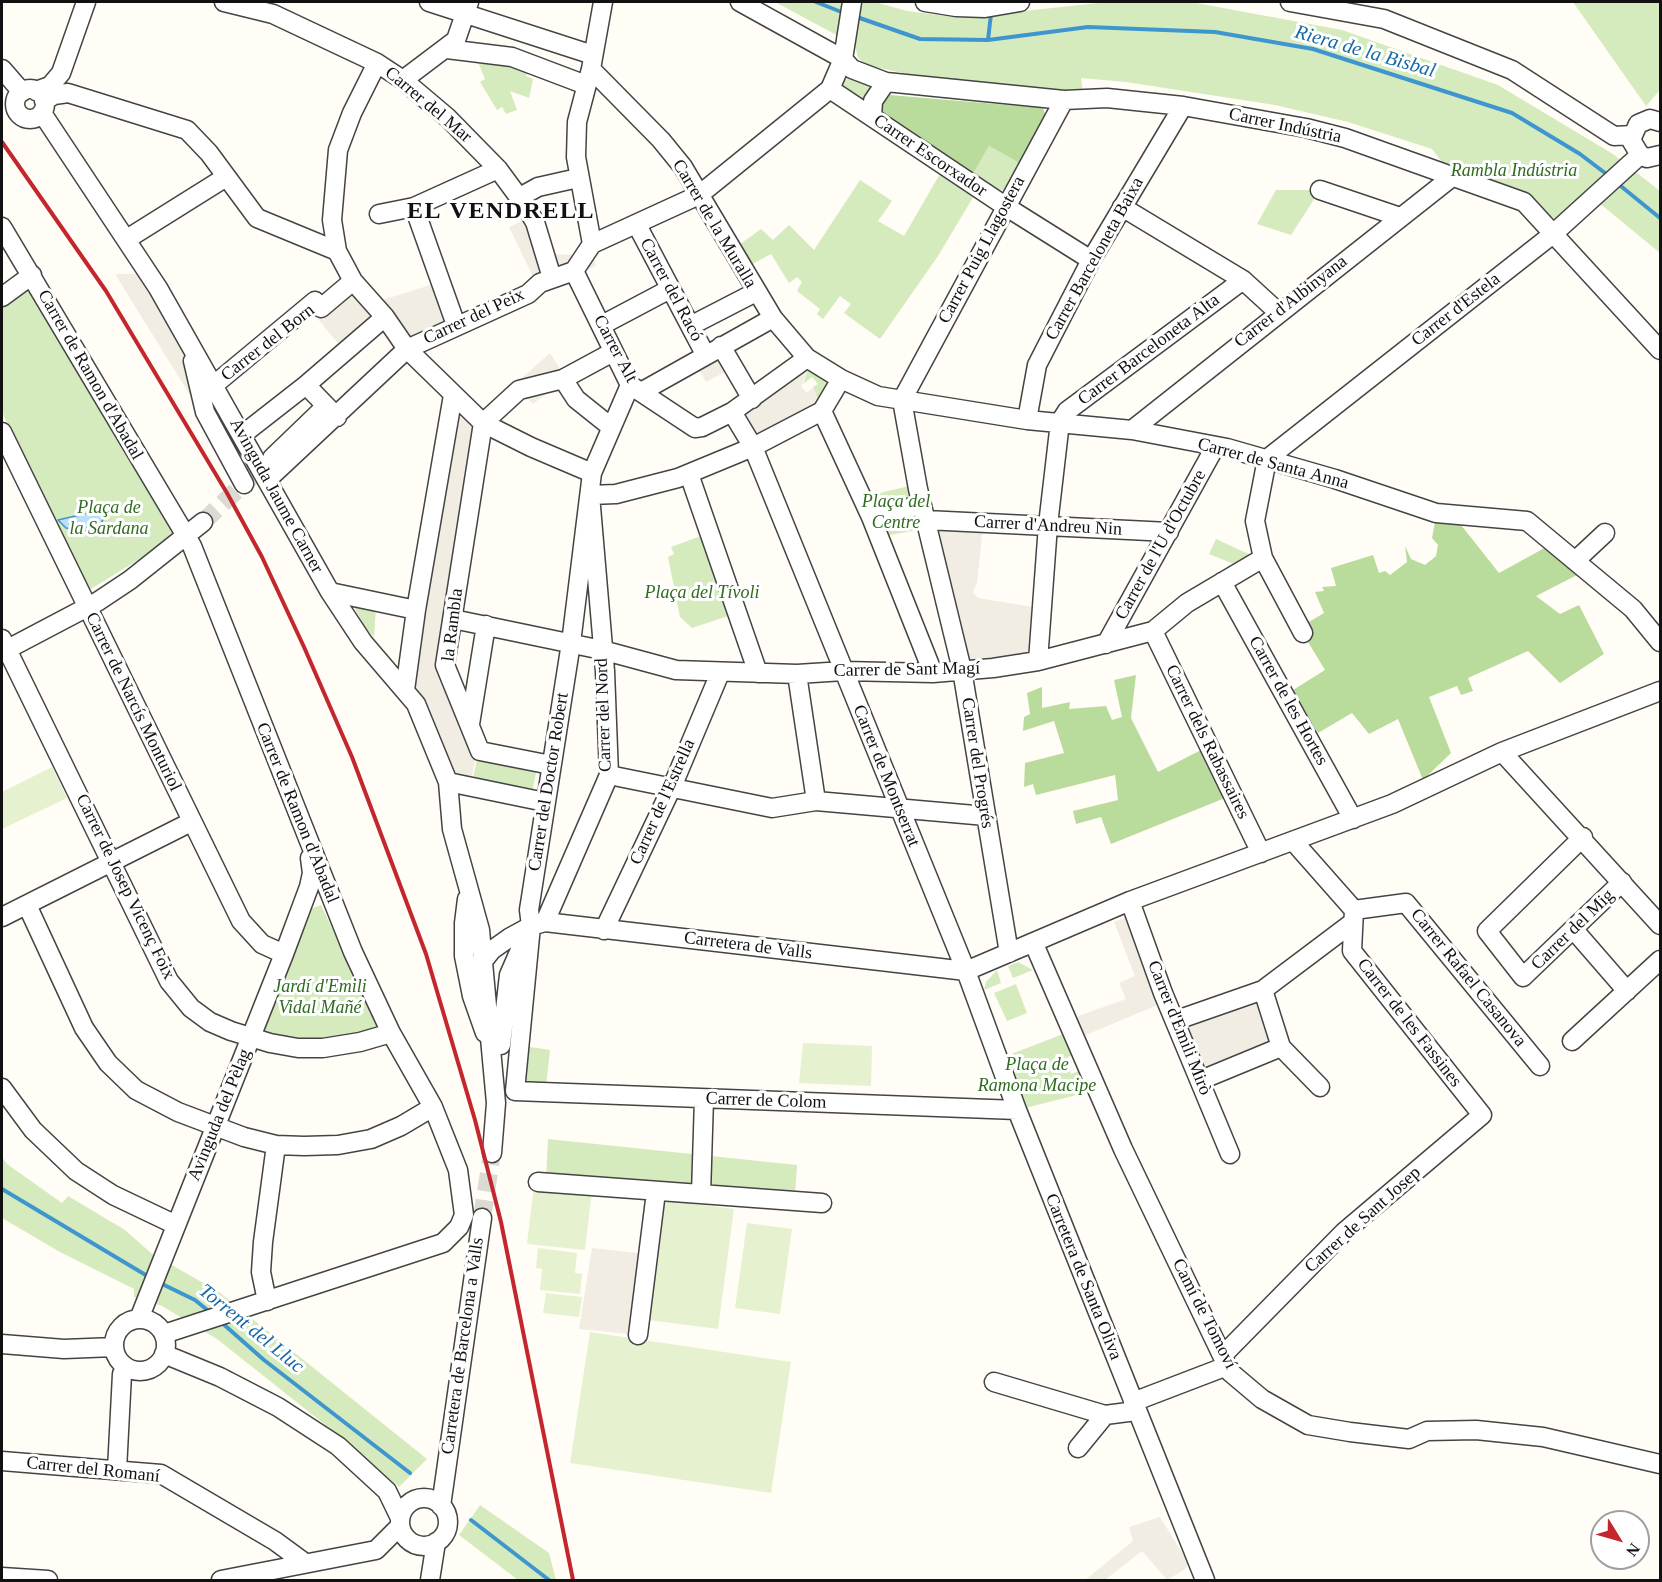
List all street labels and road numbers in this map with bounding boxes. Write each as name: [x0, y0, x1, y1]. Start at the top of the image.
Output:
street label: Carrer del Mar: [380, 62, 476, 148]
street label: Carrer Indústria: [1227, 104, 1343, 148]
street label: Carrer Escorxador: [869, 110, 991, 202]
street label: Carrer de la Muralla: [667, 156, 761, 292]
street label: Carrer Puig Llagostera: [934, 173, 1030, 327]
street label: Carrer Barceloneta Baixa: [1041, 174, 1149, 344]
street label: Carrer del Racó: [635, 235, 707, 345]
street label: Carrer d'Albinyana: [1230, 251, 1352, 353]
street label: Carrer d'Estela: [1407, 269, 1505, 351]
street label: Carrer del Peix: [420, 284, 528, 350]
street label: Carrer de Ramon d'Abadal: [32, 286, 148, 464]
street label: Carrer Barceloneta Alta: [1074, 290, 1224, 410]
street label: Carrer del Born: [217, 300, 319, 386]
street label: Carrer Alt: [588, 311, 642, 387]
street label: Avinguda Jaume Carner: [224, 415, 328, 577]
street label: Carrer de Santa Anna: [1195, 433, 1351, 495]
street label: Carrer de l'U d'Octubre: [1111, 466, 1211, 624]
street label: Carrer d'Andreu Nin: [973, 511, 1123, 541]
street label: la Rambla: [438, 587, 468, 663]
street label: Carrer de Narcís Monturiol: [80, 609, 186, 795]
street label: Carrer de les Hortes: [1244, 633, 1332, 769]
street label: Carrer del Nord: [591, 658, 617, 772]
street label: Carrer de Sant Magí: [834, 658, 980, 682]
street label: Carrer dels Rabassaires: [1160, 661, 1254, 823]
street label: Carrer del Doctor Robert: [524, 691, 574, 873]
street label: Carrer del Progrés: [956, 696, 998, 830]
street label: Carrer de Montserrat: [848, 702, 924, 850]
street label: Carrer de Ramon d'Abadal: [251, 720, 343, 906]
street label: Carrer de l'Estrella: [626, 736, 700, 868]
street label: Carrer de Josep Vicenç Foix: [71, 791, 179, 983]
street label: Carrer del Mig: [1527, 885, 1619, 975]
street label: Carrer Rafael Casanova: [1406, 904, 1530, 1052]
street label: Carretera de Valls: [683, 927, 813, 965]
street label: Carrer de les Fassines: [1352, 954, 1466, 1092]
street label: Carrer d'Emili Mirò: [1142, 958, 1216, 1098]
street label: Avinguda del Pèlag: [184, 1046, 256, 1184]
street label: Carrer de Colom: [705, 1088, 827, 1114]
street label: Carrer de Sant Josep: [1301, 1162, 1425, 1278]
street label: Carretera de Santa Oliva: [1040, 1191, 1126, 1363]
street label: Carretera de Barcelona a Valls: [437, 1236, 489, 1456]
street label: Camí de Tomoví: [1167, 1255, 1241, 1373]
street label: Carrer del Romaní: [25, 1452, 161, 1488]

